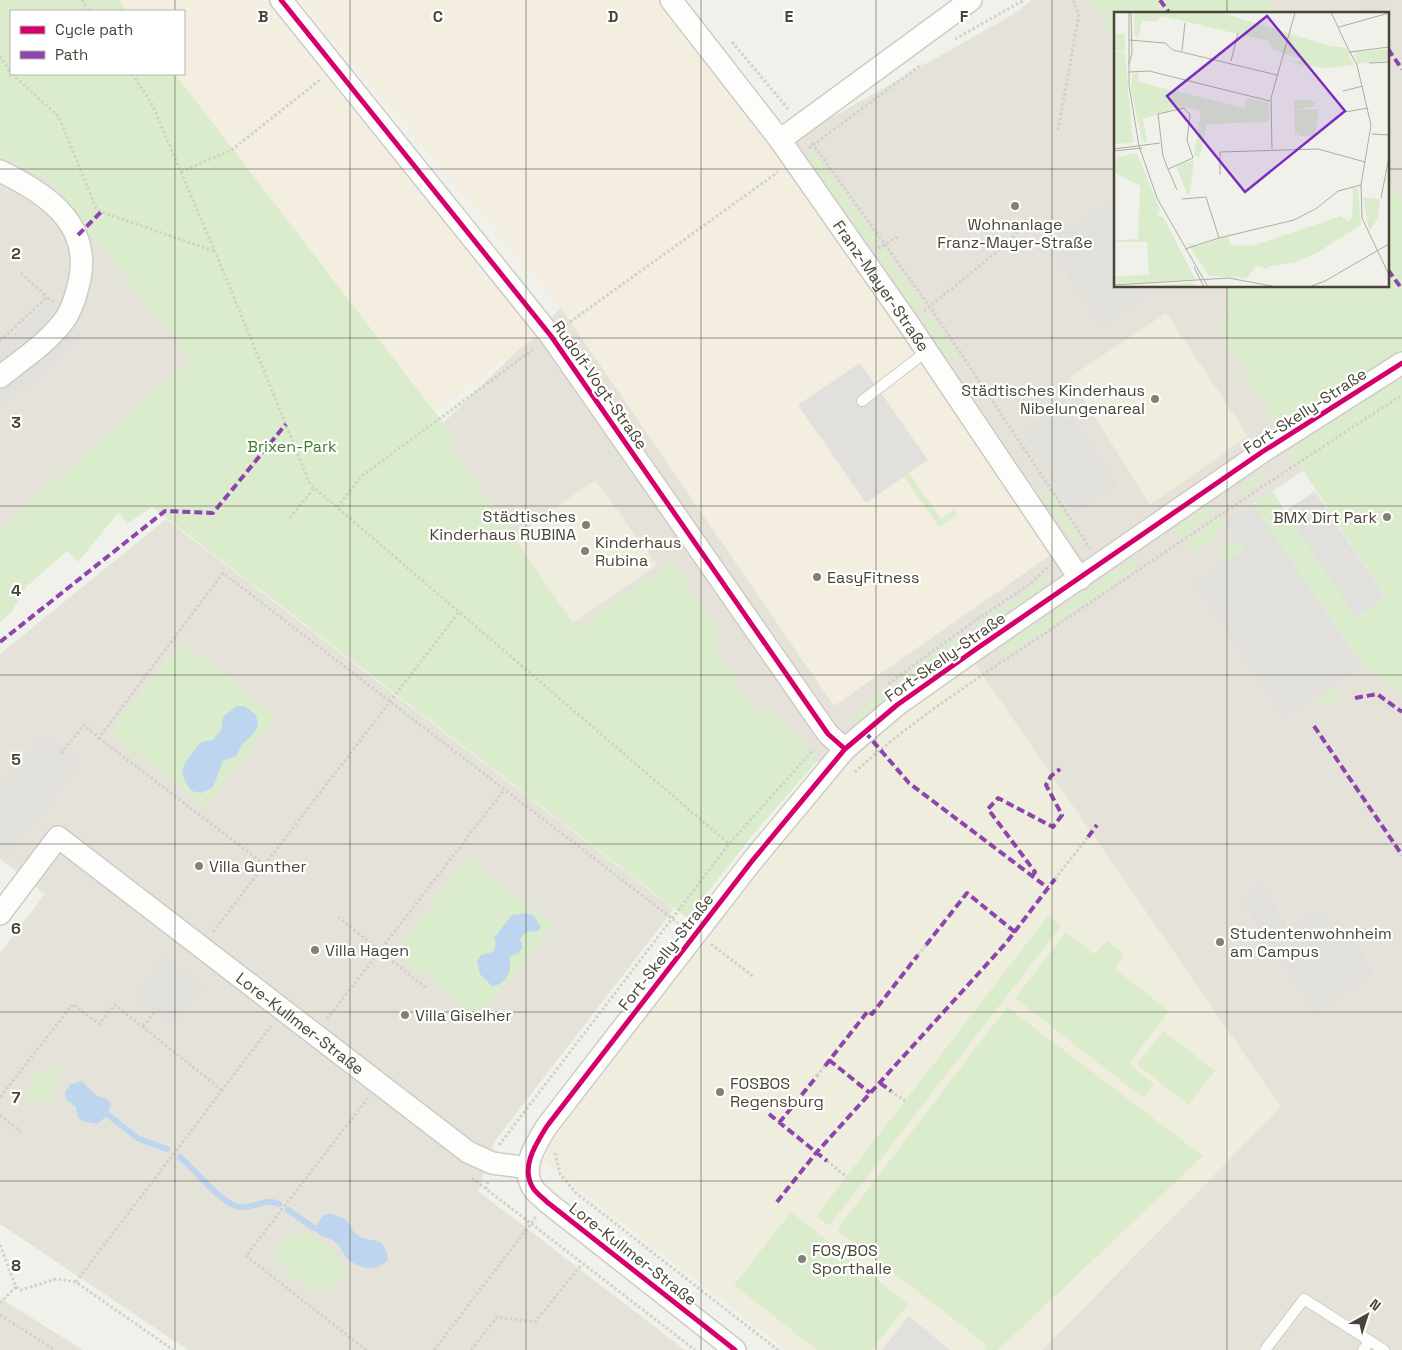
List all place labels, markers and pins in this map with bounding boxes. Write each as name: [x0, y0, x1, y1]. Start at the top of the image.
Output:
marker: Wohnanlage Franz-Mayer-Straße: [1009, 200, 1021, 212]
place label: Wohnanlage Franz-Mayer-Straße: [937, 214, 1093, 253]
place label: Städtisches Kinderhaus Nibelungenareal: [961, 380, 1145, 419]
marker: Städtisches Kinderhaus Nibelungenareal: [1149, 393, 1161, 405]
place label: Städtisches Kinderhaus RUBINA: [430, 506, 576, 545]
place label: BMX Dirt Park: [1273, 507, 1377, 528]
marker: BMX Dirt Park: [1381, 511, 1393, 523]
marker: Städtisches Kinderhaus RUBINA: [580, 519, 592, 531]
place label: Kinderhaus Rubina: [595, 532, 681, 571]
marker: Kinderhaus Rubina: [579, 545, 591, 557]
place label: EasyFitness: [827, 567, 919, 588]
marker: EasyFitness: [811, 571, 823, 583]
place label: Villa Gunther: [209, 856, 307, 877]
marker: Villa Gunther: [193, 860, 205, 872]
place label: Studentenwohnheim am Campus: [1230, 923, 1392, 962]
marker: Studentenwohnheim am Campus: [1214, 936, 1226, 948]
place label: Villa Hagen: [325, 940, 409, 961]
marker: Villa Hagen: [309, 944, 321, 956]
place label: Villa Giselher: [415, 1005, 512, 1026]
marker: Villa Giselher: [399, 1009, 411, 1021]
place label: FOSBOS Regensburg: [730, 1073, 824, 1112]
marker: FOSBOS Regensburg: [714, 1086, 726, 1098]
place label: FOS/BOS Sporthalle: [812, 1240, 892, 1279]
marker: FOS/BOS Sporthalle: [796, 1253, 808, 1265]

